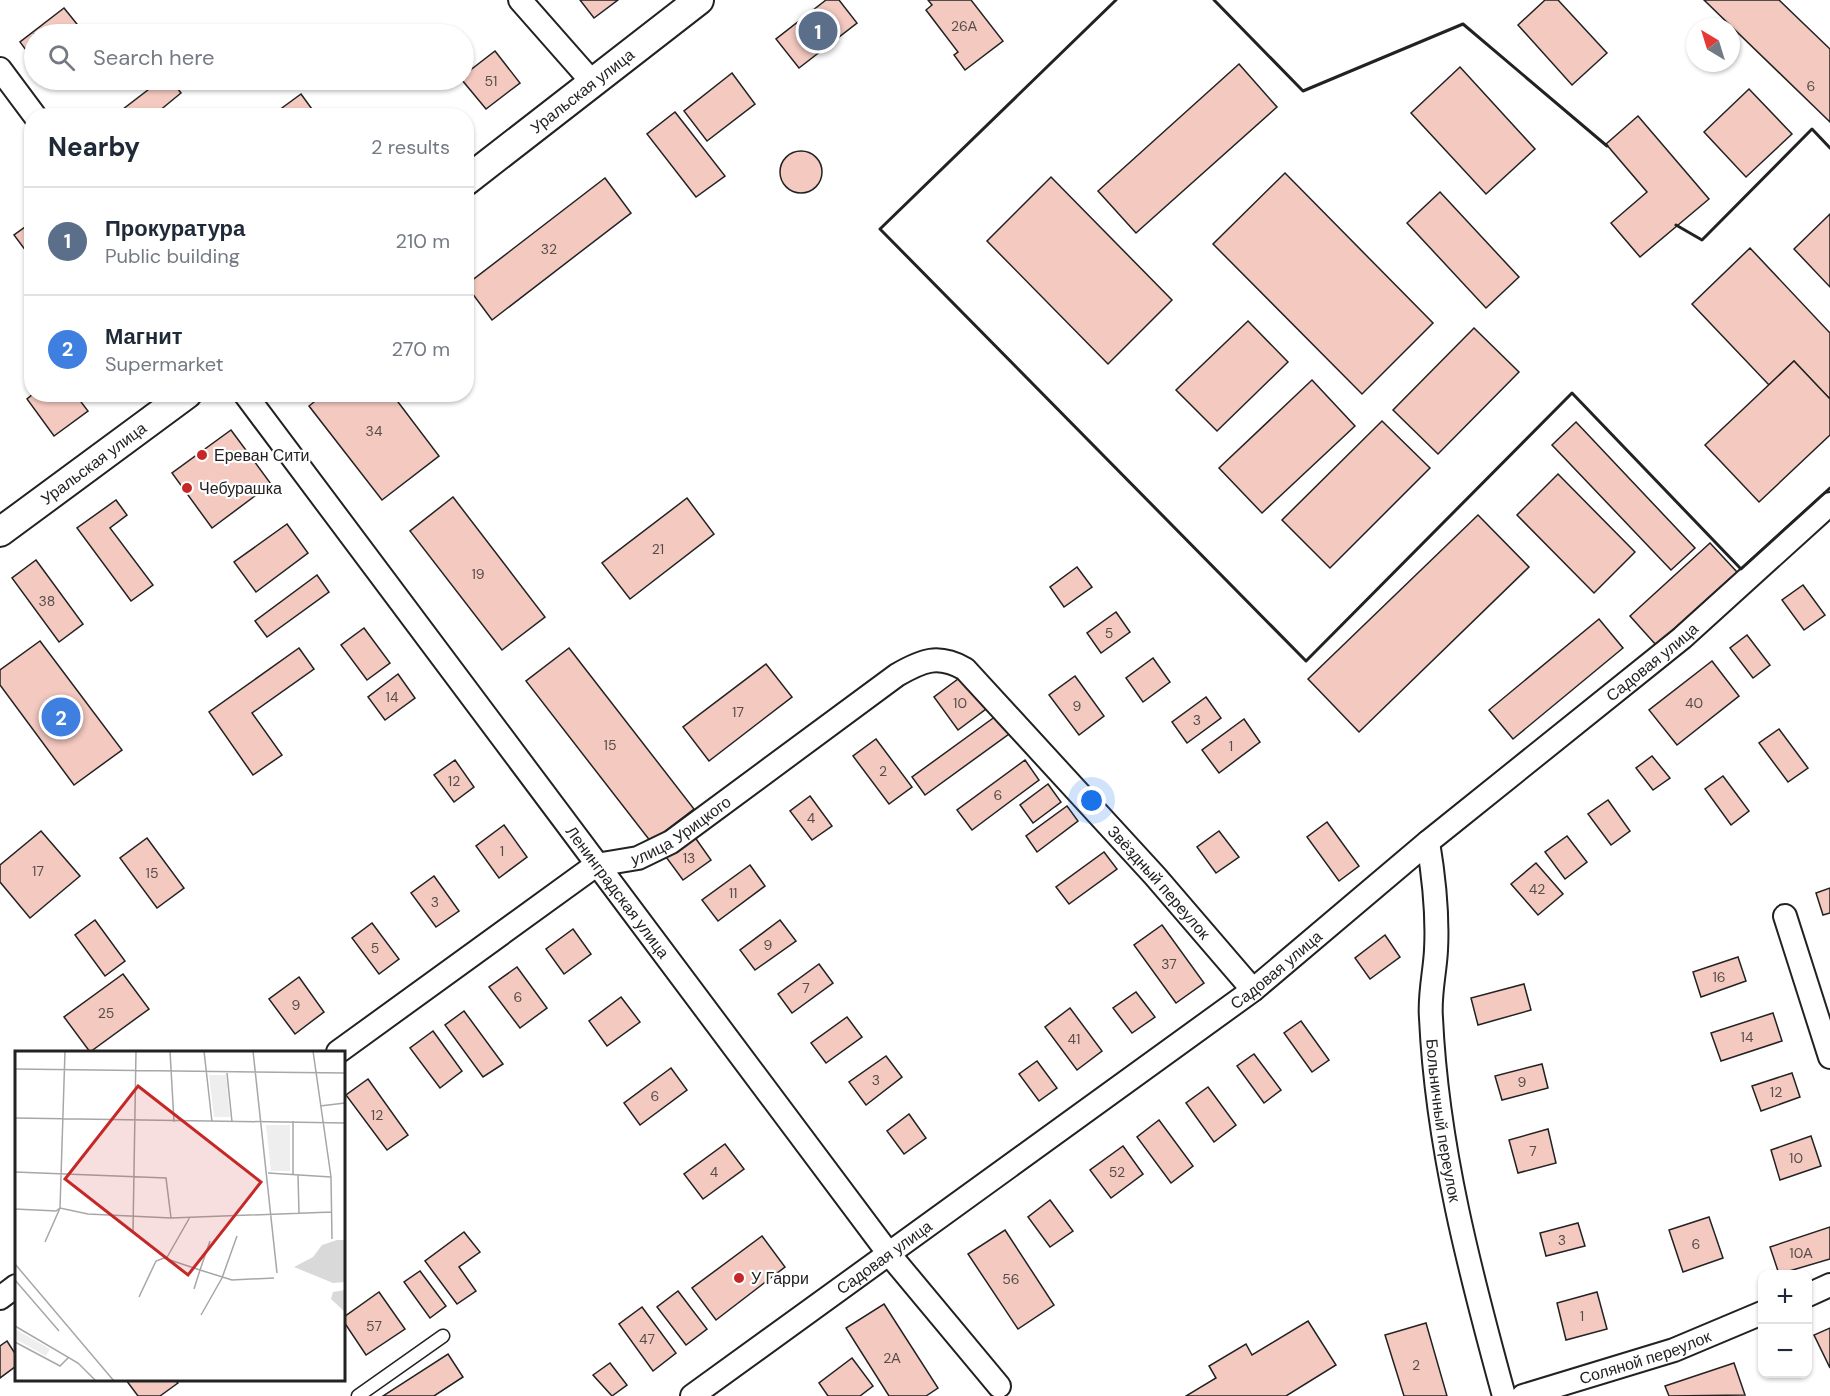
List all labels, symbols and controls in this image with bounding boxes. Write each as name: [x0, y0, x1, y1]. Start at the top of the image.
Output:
pin: 1: [798, 9, 838, 54]
house number: 26А: [951, 17, 978, 35]
north arrow: [1686, 18, 1740, 72]
search box: [24, 24, 474, 90]
icon: search: [45, 41, 78, 74]
text: Search here: [93, 43, 214, 72]
street label: Уральская улица: [526, 44, 638, 138]
house number: 51: [485, 72, 497, 90]
house number: 6: [1807, 77, 1815, 95]
text: Nearby: [48, 130, 140, 164]
text: 2 results: [371, 134, 450, 160]
text: Прокуратура: [105, 214, 245, 243]
text: 1: [64, 228, 71, 254]
text: 210 m: [395, 228, 450, 254]
house number: 32: [541, 240, 557, 258]
text: Public building: [105, 243, 240, 269]
text: Магнит: [105, 322, 183, 351]
text: 2: [62, 336, 73, 362]
text: 270 m: [392, 336, 450, 362]
text: Supermarket: [105, 351, 224, 377]
street label: Уральская улица: [36, 417, 150, 509]
house number: 34: [366, 422, 383, 440]
place label: Ереван Сити: [214, 445, 310, 466]
marker: Ереван Сити: [195, 448, 209, 462]
place label: Чебурашка: [199, 478, 282, 499]
marker: Чебурашка: [180, 481, 194, 495]
house number: 21: [652, 540, 664, 558]
house number: 19: [471, 565, 485, 583]
house number: 38: [39, 592, 55, 610]
street label: Садовая улица: [1601, 618, 1703, 706]
house number: 5: [1105, 624, 1113, 642]
house number: 14: [386, 688, 399, 706]
pin: 2: [42, 694, 80, 740]
house number: 10: [953, 694, 967, 712]
house number: 40: [1685, 694, 1703, 712]
house number: 9: [1073, 697, 1082, 715]
house number: 17: [732, 703, 744, 721]
house number: 3: [1193, 711, 1201, 729]
house number: 15: [604, 736, 616, 754]
house number: 1: [1229, 737, 1233, 755]
house number: 2: [879, 762, 887, 780]
house number: 12: [448, 772, 460, 790]
house number: 6: [994, 786, 1002, 804]
your location: [1077, 786, 1106, 815]
street label: улица Урицкого: [630, 791, 735, 869]
house number: 4: [807, 809, 816, 827]
street label: Ленинградская улица: [561, 821, 674, 962]
street label: Звёздный переулок: [1103, 821, 1216, 944]
house number: 1: [500, 842, 504, 860]
house number: 13: [683, 849, 695, 867]
house number: 17: [32, 862, 44, 880]
house number: 15: [146, 864, 158, 882]
house number: 42: [1529, 880, 1545, 898]
house number: 11: [729, 884, 737, 902]
house number: 3: [431, 893, 439, 911]
street label: Садовая улица: [1226, 926, 1326, 1014]
house number: 9: [764, 936, 773, 954]
house number: 5: [371, 939, 379, 957]
house number: 37: [1161, 955, 1177, 973]
house number: 16: [1712, 968, 1726, 986]
house number: 7: [802, 979, 810, 997]
house number: 6: [514, 988, 522, 1006]
house number: 9: [292, 996, 301, 1014]
house number: 25: [98, 1004, 114, 1022]
house number: 14: [1741, 1028, 1754, 1046]
house number: 41: [1068, 1030, 1080, 1048]
street label: Больничный переулок: [1422, 1038, 1466, 1205]
inset map: [15, 1051, 345, 1381]
house number: 3: [872, 1071, 880, 1089]
house number: 9: [1518, 1073, 1527, 1091]
house number: 12: [1770, 1083, 1782, 1101]
house number: 6: [651, 1087, 659, 1105]
house number: 12: [371, 1106, 383, 1124]
house number: 7: [1529, 1142, 1537, 1160]
house number: 10: [1789, 1149, 1803, 1167]
house number: 4: [710, 1163, 719, 1181]
house number: 52: [1109, 1163, 1125, 1181]
street label: Садовая улица: [832, 1215, 936, 1299]
house number: 3: [1558, 1231, 1566, 1249]
house number: 6: [1692, 1235, 1700, 1253]
house number: 10А: [1789, 1244, 1813, 1262]
place label: У Гарри: [751, 1268, 809, 1289]
house number: 56: [1002, 1270, 1020, 1288]
map controls: [1758, 1270, 1812, 1378]
button: +: [1758, 1270, 1812, 1324]
marker: У Гарри: [732, 1271, 746, 1285]
house number: 1: [1580, 1307, 1584, 1325]
house number: 57: [366, 1317, 382, 1335]
button: −: [1758, 1324, 1812, 1378]
street label: Соляной переулок: [1577, 1325, 1715, 1389]
house number: 47: [639, 1330, 655, 1348]
house number: 2А: [883, 1349, 901, 1367]
house number: 2: [1412, 1356, 1420, 1374]

